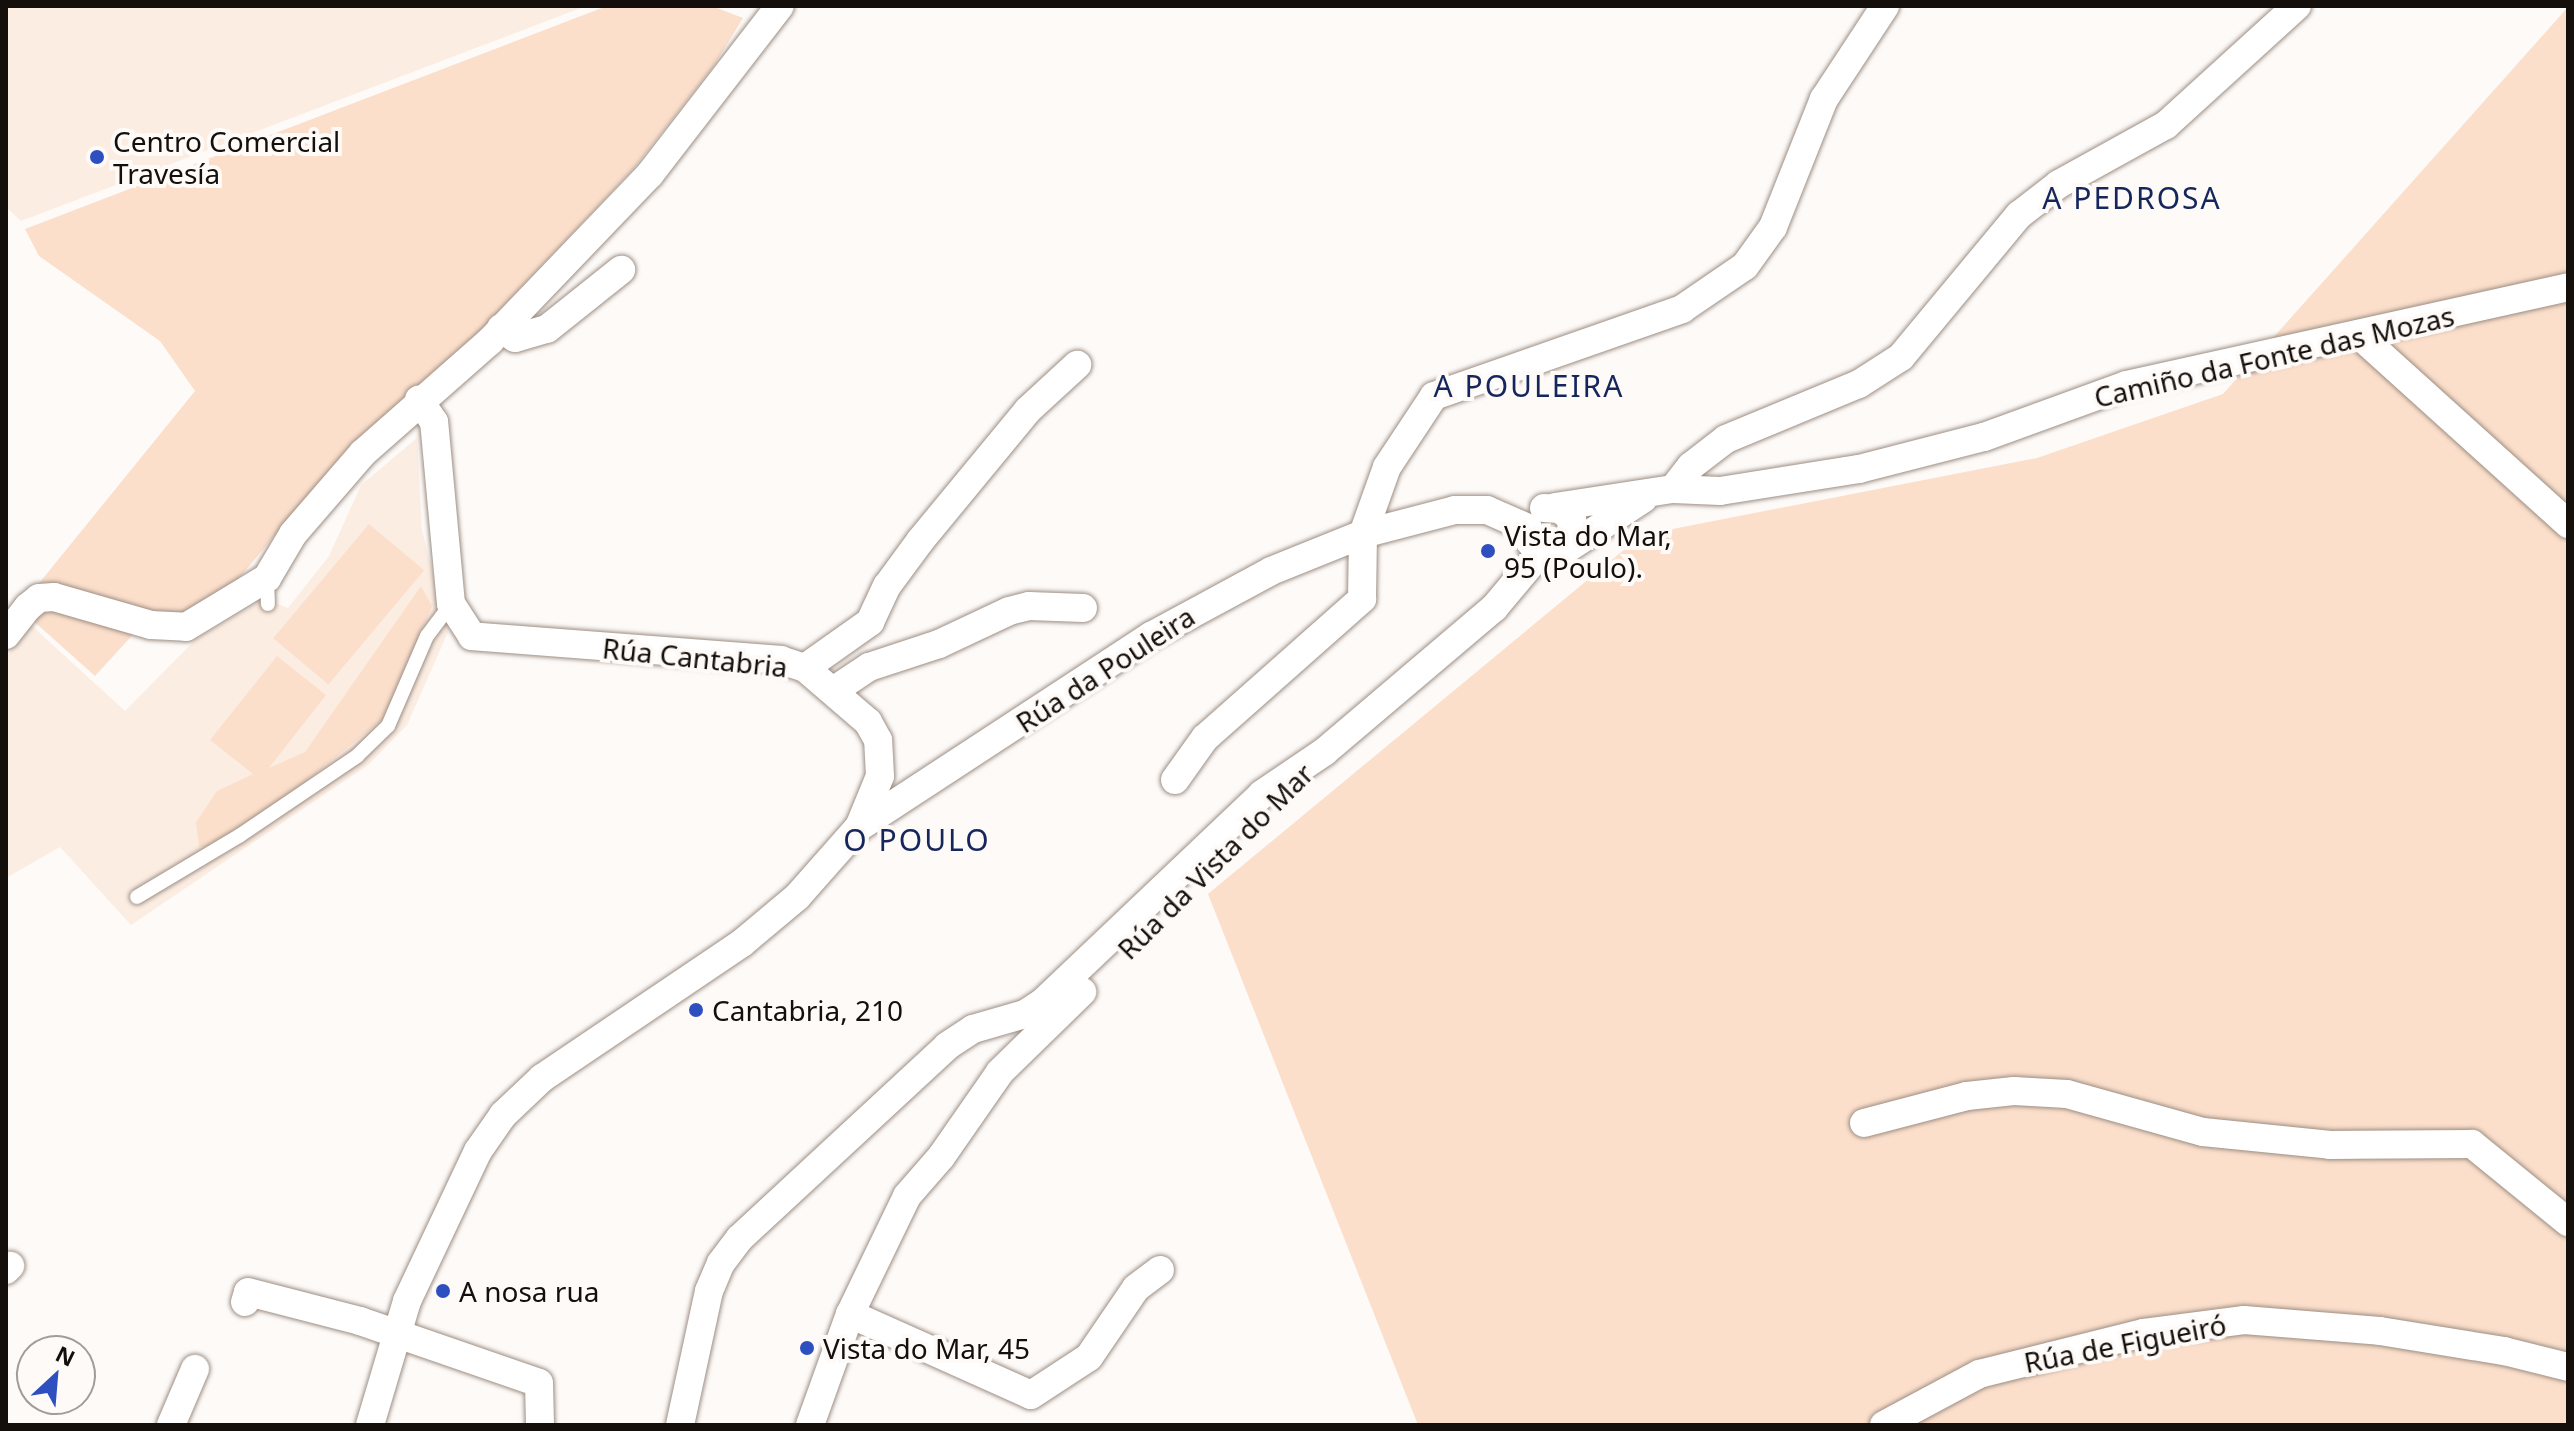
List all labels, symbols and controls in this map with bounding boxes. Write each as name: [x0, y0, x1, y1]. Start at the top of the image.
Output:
place label: Centro Comercial Travesía: [113, 124, 340, 190]
marker: Centro Comercial Travesía: [88, 148, 106, 166]
district label: A PEDROSA: [2042, 180, 2222, 216]
street label: Camiño da Fonte das Mozas: [2091, 298, 2457, 414]
district label: A POULEIRA: [1434, 368, 1624, 404]
place label: Vista do Mar, 95 (Poulo).: [1504, 518, 1672, 584]
marker: Vista do Mar, 95 (Poulo).: [1479, 542, 1497, 560]
street label: Rúa da Pouleira: [1009, 599, 1201, 739]
street label: Rúa Cantabria: [601, 631, 789, 683]
street label: Rúa da Vista do Mar: [1110, 756, 1320, 966]
district label: O POULO: [843, 822, 991, 858]
place label: Cantabria, 210: [712, 993, 903, 1027]
marker: Cantabria, 210: [687, 1001, 705, 1019]
place label: A nosa rua: [459, 1274, 599, 1308]
marker: A nosa rua: [434, 1282, 452, 1300]
street label: Rúa de Figueiró: [2021, 1307, 2229, 1379]
place label: Vista do Mar, 45: [823, 1331, 1030, 1365]
north arrow: [16, 1335, 96, 1415]
text: N: [51, 1338, 80, 1373]
marker: Vista do Mar, 45: [798, 1339, 816, 1357]

